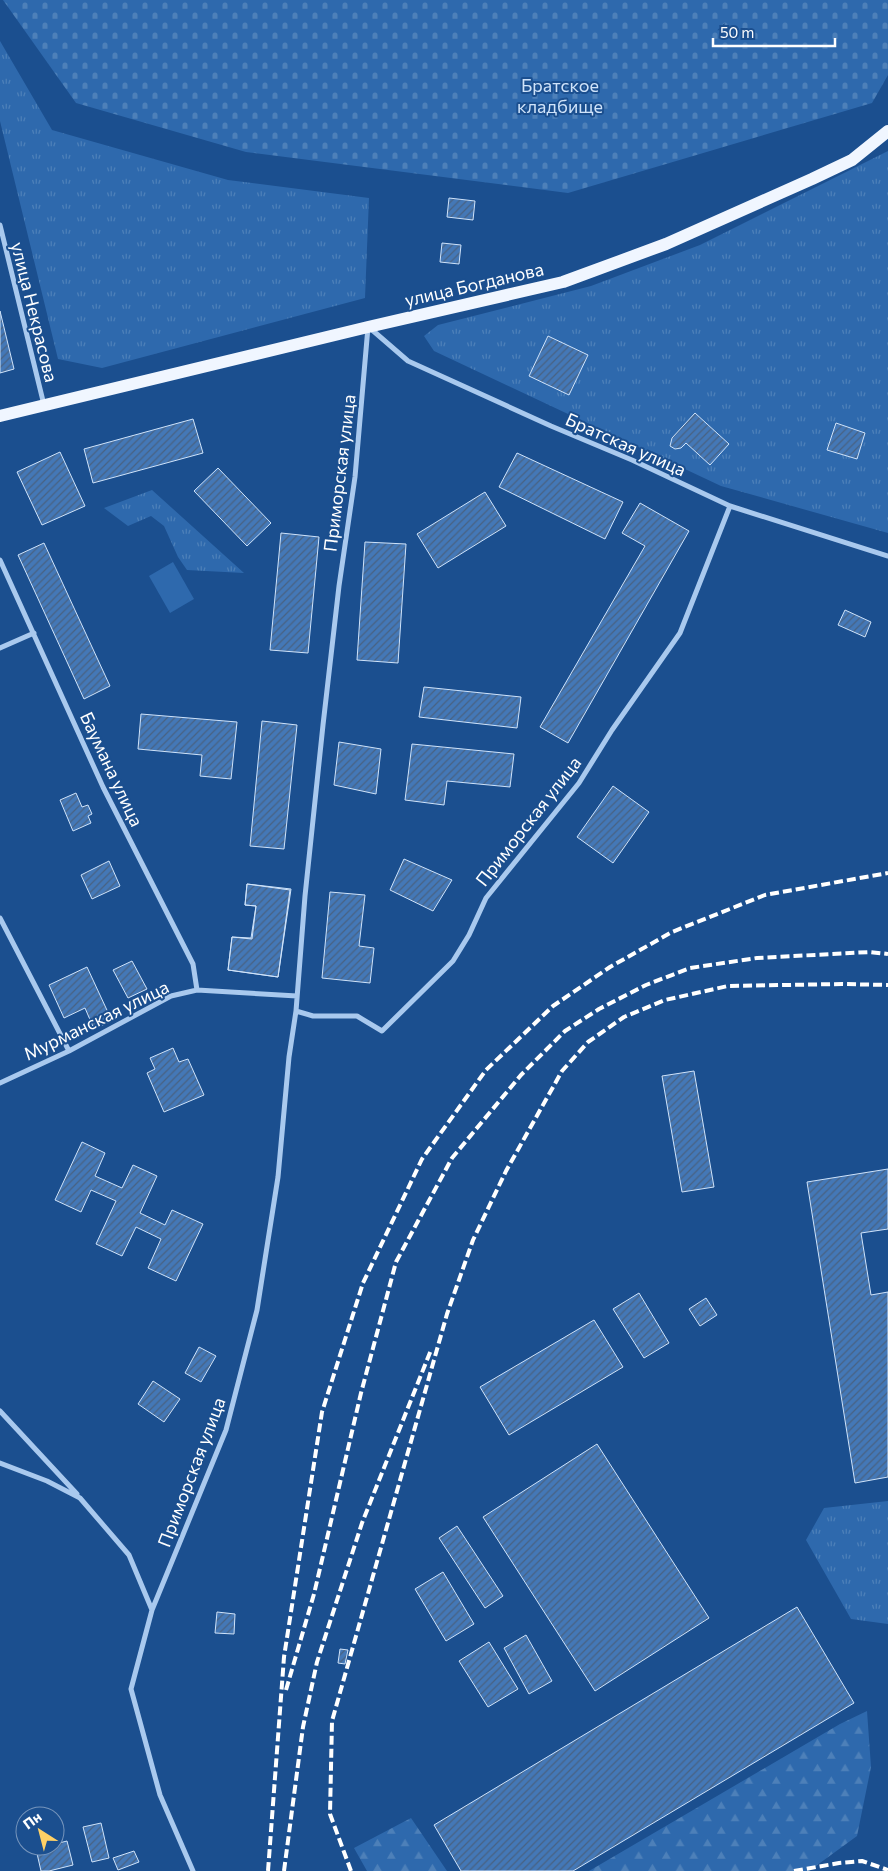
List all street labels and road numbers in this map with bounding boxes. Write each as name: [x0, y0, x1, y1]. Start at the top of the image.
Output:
street label: улица Некрасова: [7, 240, 63, 384]
street label: улица Богданова: [402, 257, 546, 311]
street label: Приморская улица: [318, 393, 360, 553]
street label: Братская улица: [562, 408, 690, 480]
street label: Баумана улица: [76, 708, 148, 830]
street label: Приморская улица: [471, 752, 585, 890]
street label: Мурманская улица: [20, 975, 172, 1065]
street label: Приморская улица: [152, 1394, 230, 1550]

